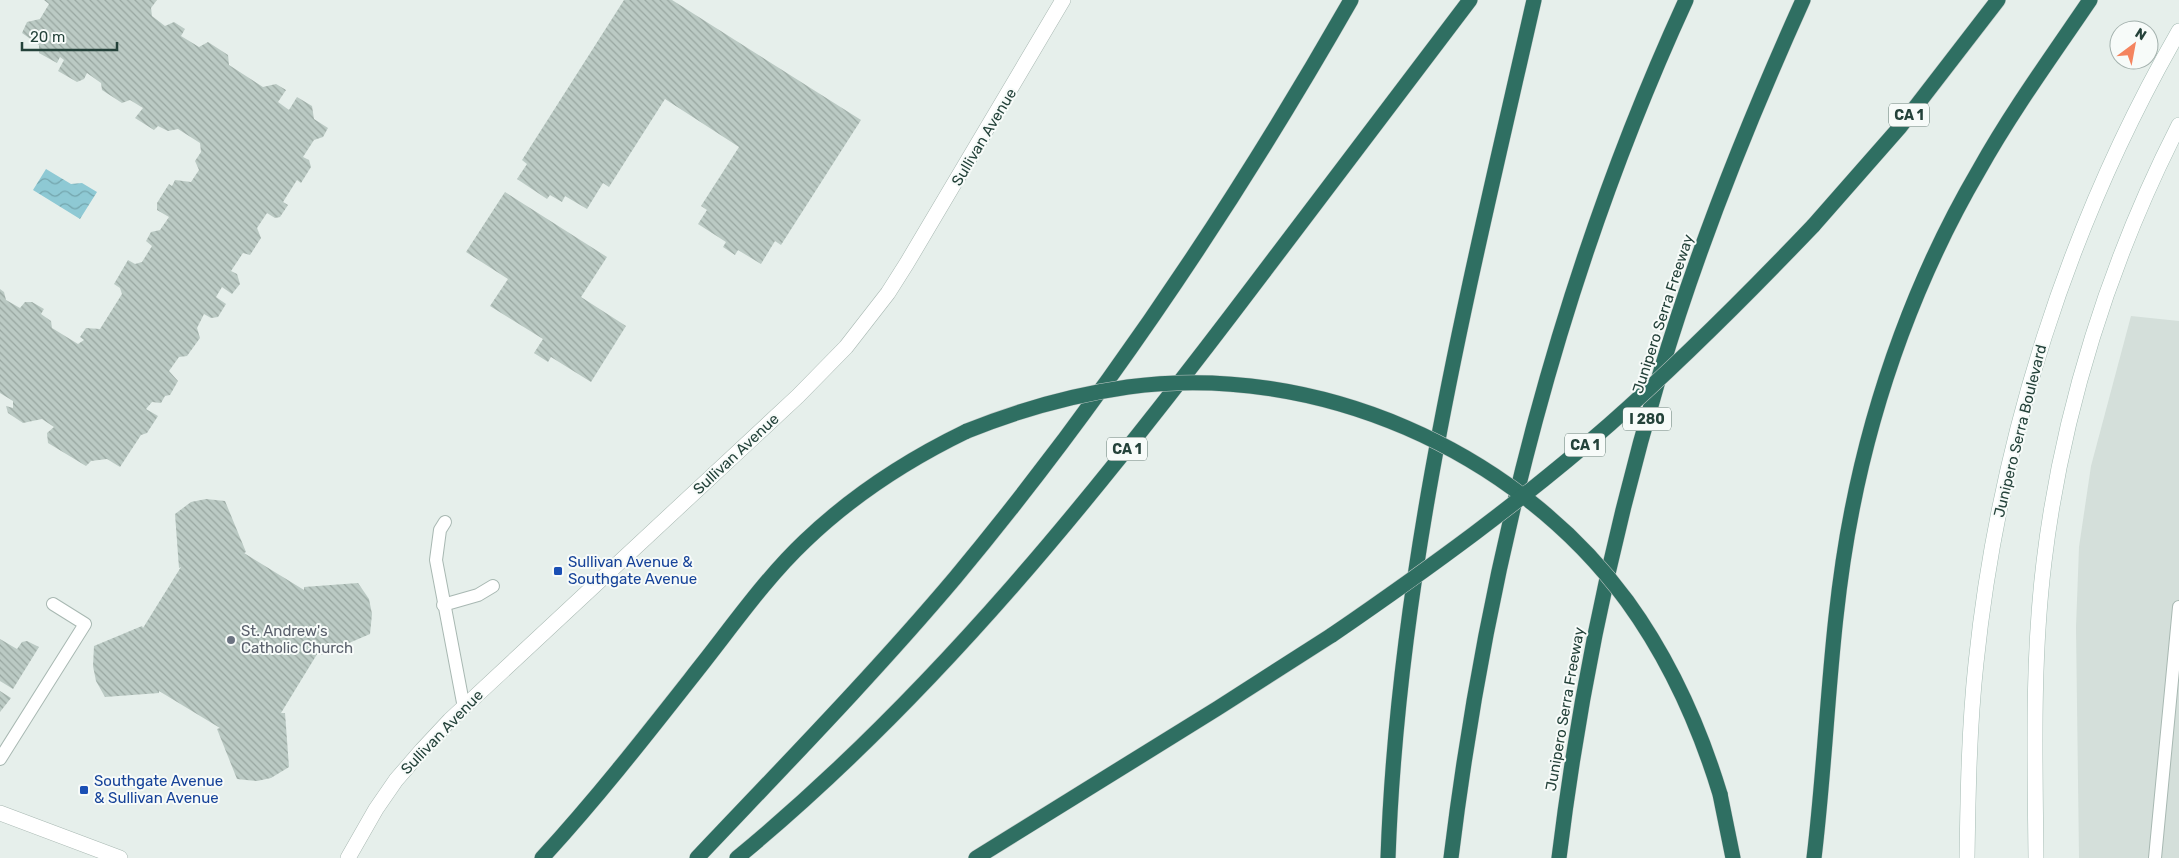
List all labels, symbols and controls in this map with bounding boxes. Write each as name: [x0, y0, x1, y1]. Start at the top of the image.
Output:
scale bar: [22, 20, 118, 52]
north arrow: [2109, 20, 2159, 70]
text: N: [2132, 25, 2149, 44]
text: 20 m: [30, 28, 65, 46]
street label: Sullivan Avenue: [948, 85, 1020, 189]
road number: CA 1: [1889, 104, 1929, 126]
street label: Junipero Serra Freeway: [1629, 232, 1697, 396]
street label: Junipero Serra Boulevard: [1990, 343, 2050, 519]
road number: I 280: [1623, 408, 1671, 430]
street label: Sullivan Avenue: [689, 410, 783, 498]
road number: CA 1: [1565, 434, 1605, 456]
road number: CA 1: [1107, 438, 1147, 460]
place label: Sullivan Avenue & Southgate Avenue: [568, 553, 697, 588]
marker: Sullivan Avenue & Southgate Avenue: [552, 565, 564, 577]
place label: St. Andrew's Catholic Church: [241, 622, 353, 657]
street label: Junipero Serra Freeway: [1542, 626, 1588, 792]
marker: St. Andrew's Catholic Church: [225, 634, 237, 646]
street label: Sullivan Avenue: [397, 686, 487, 778]
place label: Southgate Avenue & Sullivan Avenue: [94, 772, 223, 807]
marker: Southgate Avenue & Sullivan Avenue: [78, 784, 90, 796]

